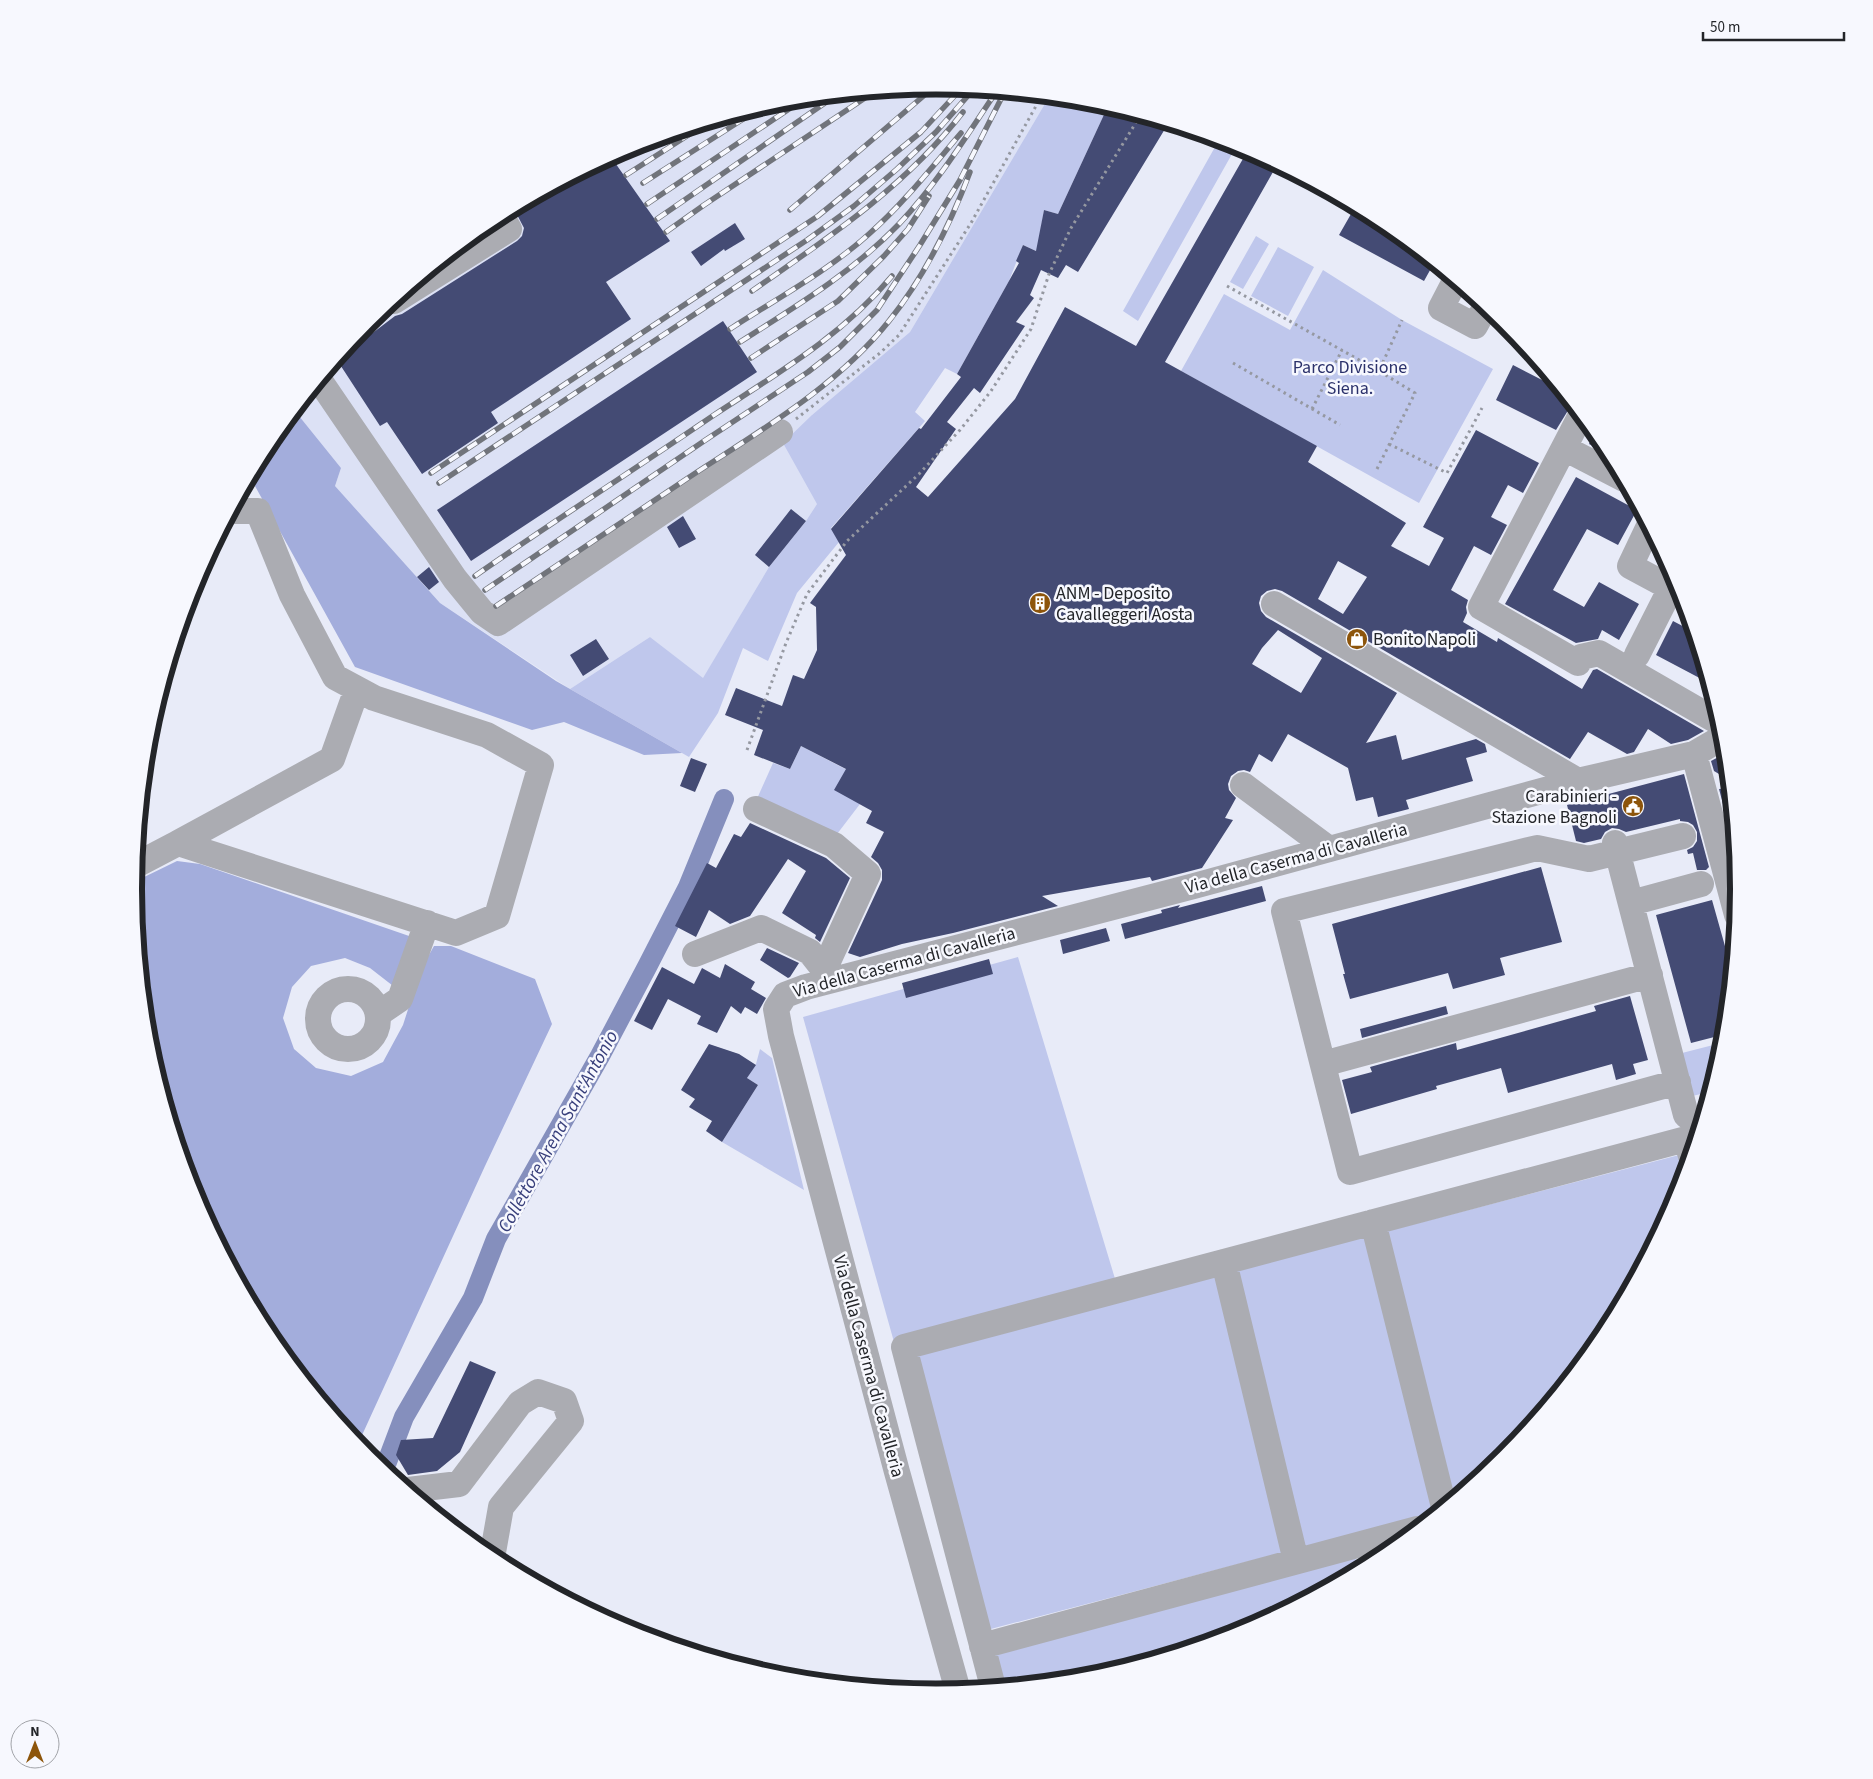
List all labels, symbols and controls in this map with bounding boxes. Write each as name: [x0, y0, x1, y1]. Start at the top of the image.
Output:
scale bar: [1703, 10, 1844, 42]
text: 50 m: [1710, 17, 1740, 38]
park label: Parco Divisione Siena.: [1293, 355, 1407, 401]
place label: ANM - Deposito Cavalleggeri Aosta: [1056, 581, 1193, 627]
building icon: ANM - Deposito Cavalleggeri Aosta: [1028, 591, 1052, 615]
shop icon: Bonito Napoli: [1345, 627, 1369, 651]
place label: Bonito Napoli: [1373, 627, 1476, 652]
place label: Carabinieri - Stazione Bagnoli: [1491, 784, 1617, 830]
public building icon: Carabinieri - Stazione Bagnoli: [1621, 794, 1645, 818]
street label: Via della Caserma di Cavalleria: [1182, 817, 1410, 900]
street label: Via della Caserma di Cavalleria: [790, 921, 1018, 1004]
water label: Collettore Arena Sant'Antonio: [491, 1026, 625, 1238]
street label: Via della Caserma di Cavalleria: [827, 1252, 910, 1480]
north arrow: [10, 1719, 60, 1769]
text: N: [30, 1722, 40, 1742]

